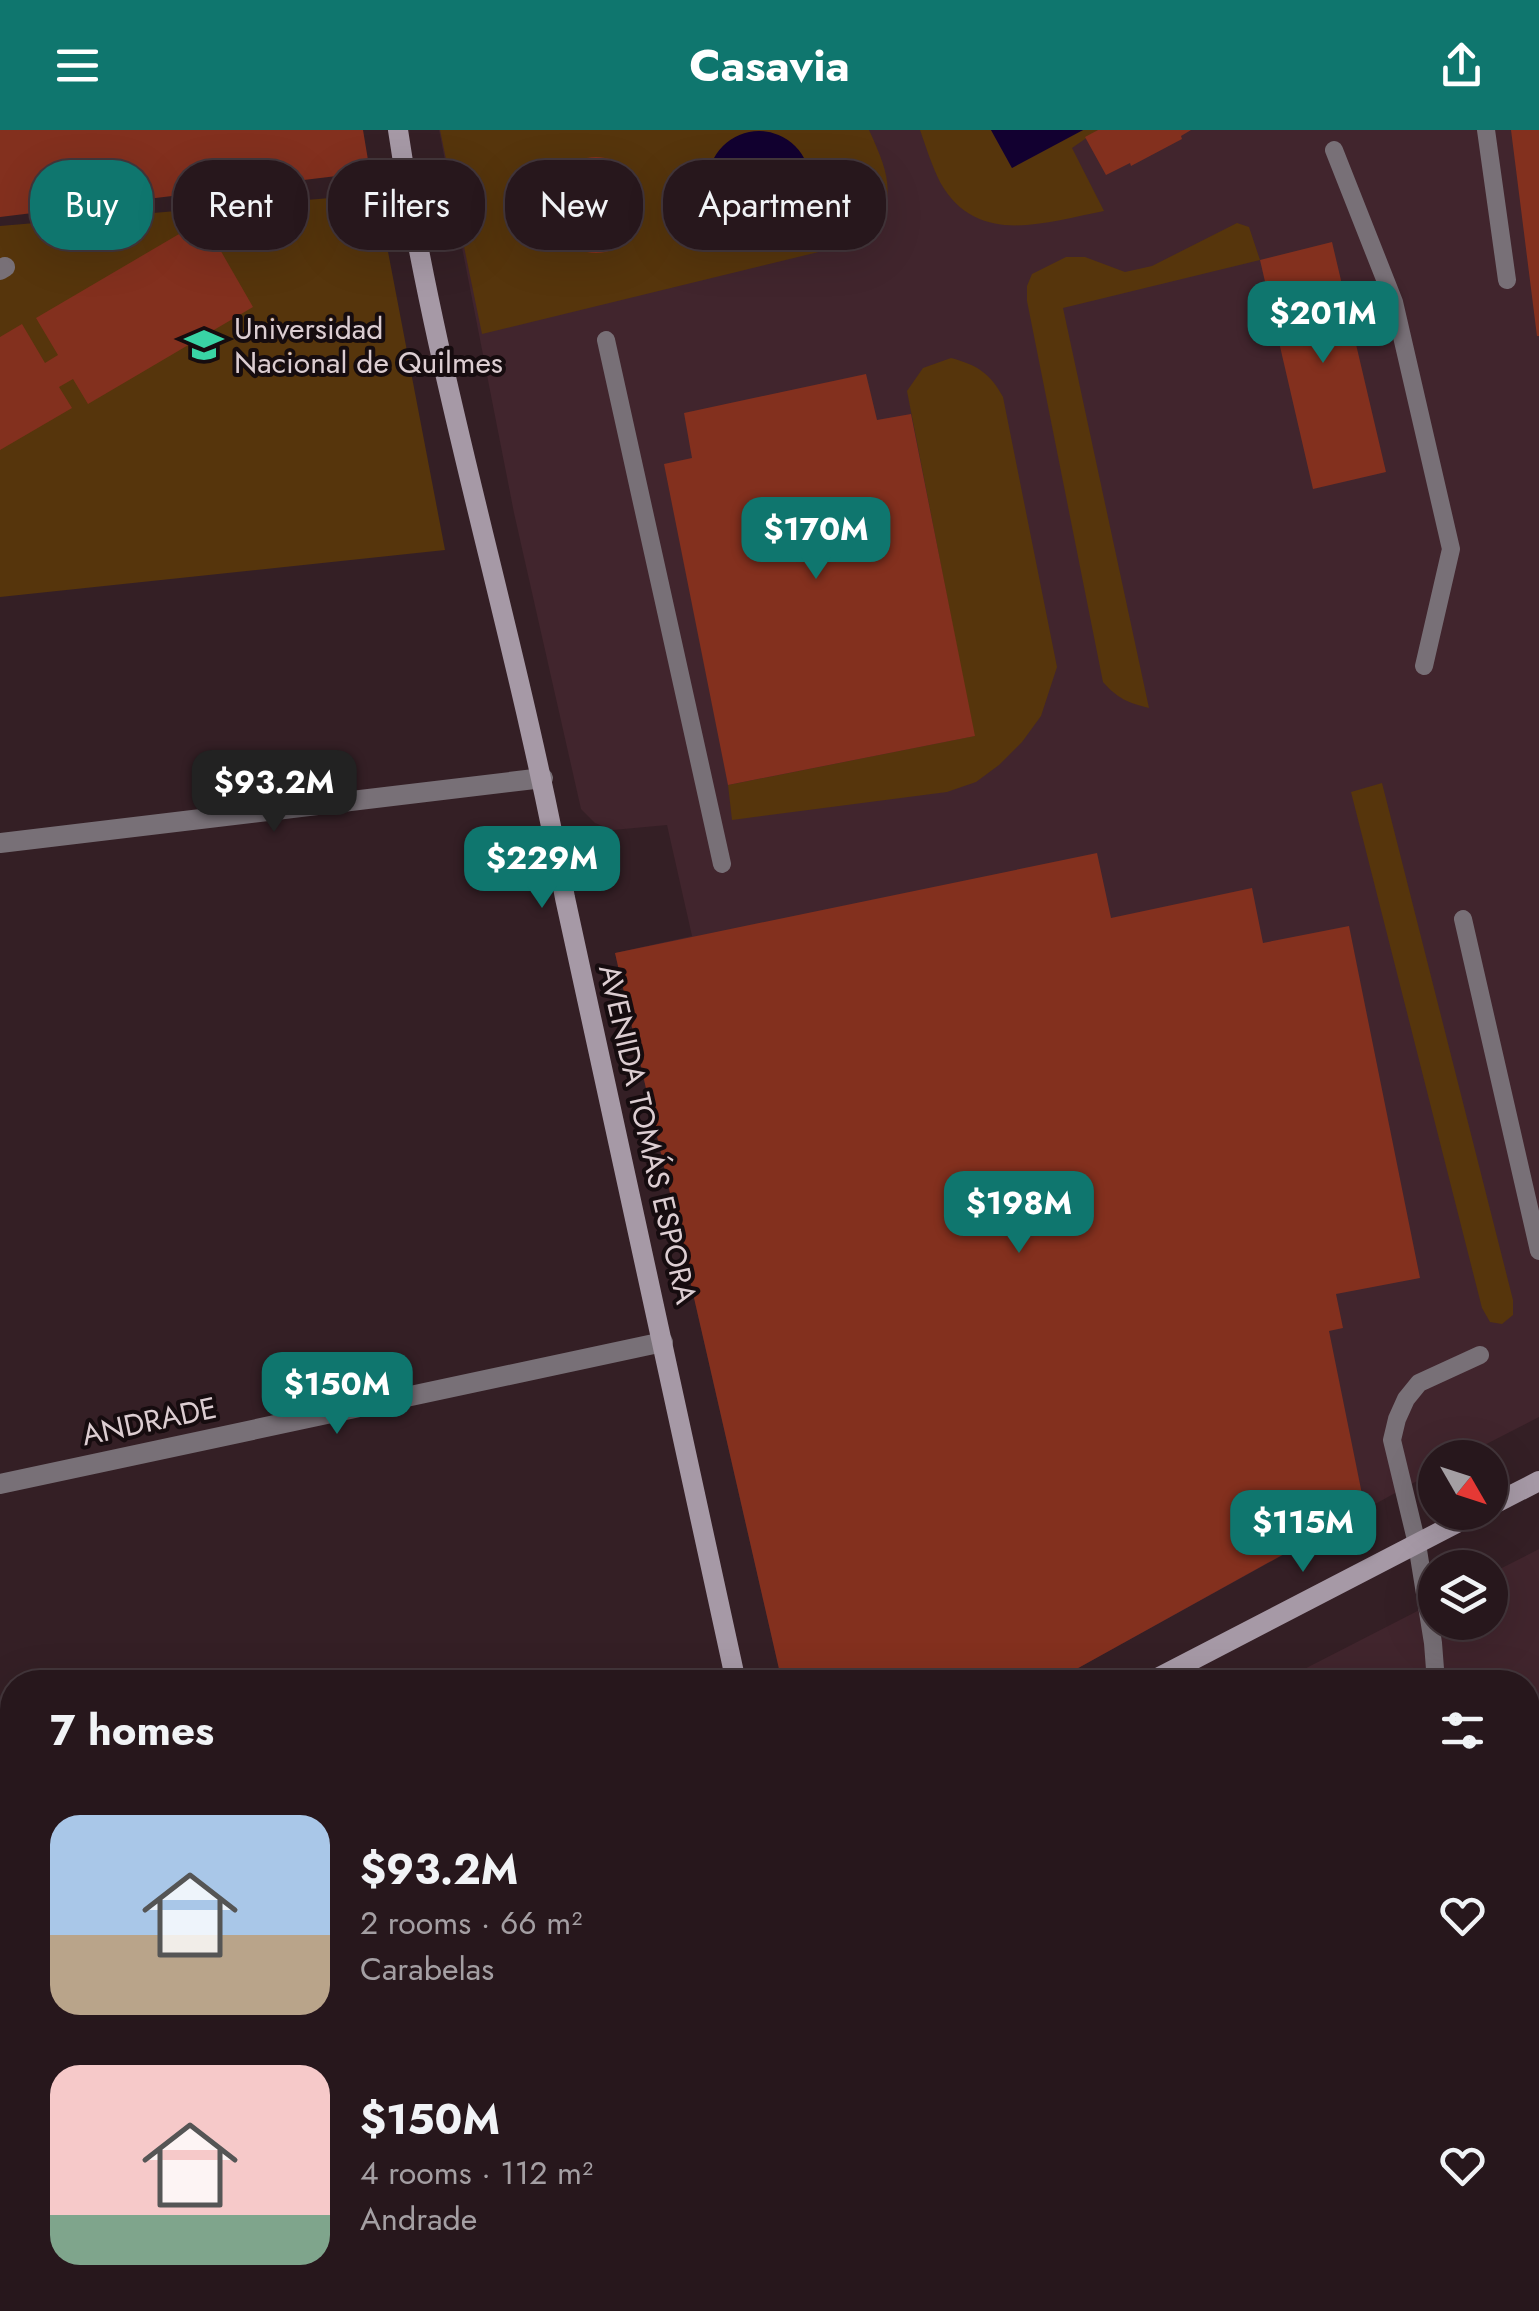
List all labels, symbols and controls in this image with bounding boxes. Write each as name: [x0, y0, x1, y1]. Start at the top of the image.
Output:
text: Casavia: [689, 33, 850, 98]
icon: menu: [50, 38, 105, 93]
icon: share: [1434, 38, 1489, 93]
chip: Buy: [30, 160, 153, 250]
chip: Rent: [173, 160, 308, 250]
chip: Filters: [328, 160, 485, 250]
chip: New: [505, 160, 643, 250]
chip: Apartment: [663, 160, 886, 250]
pin: $201M: [1253, 281, 1393, 366]
text: $201M: [1270, 290, 1376, 336]
place label: Universidad Nacional de Quilmes: [234, 307, 503, 384]
school or university icon: Universidad Nacional de Quilmes: [183, 324, 225, 366]
pin: $170M: [746, 497, 886, 582]
text: $170M: [763, 506, 869, 552]
pin: $93.2M: [193, 750, 355, 835]
text: $93.2M: [214, 759, 334, 805]
pin: $229M: [472, 826, 612, 911]
text: $229M: [486, 835, 598, 881]
street label: AVENIDA TOMÁS ESPORA: [588, 960, 708, 1308]
pin: $198M: [949, 1171, 1089, 1256]
text: $198M: [966, 1180, 1072, 1226]
pin: $150M: [267, 1352, 407, 1437]
text: $150M: [284, 1361, 390, 1407]
street label: ANDRADE: [78, 1386, 220, 1456]
north arrow: [1418, 1440, 1508, 1530]
map controls: [1418, 1440, 1508, 1640]
pin: $115M: [1233, 1490, 1373, 1575]
text: $115M: [1252, 1499, 1354, 1545]
button: layers: [1418, 1550, 1508, 1640]
text: 7 homes: [50, 1700, 214, 1761]
icon: filters: [1435, 1703, 1490, 1758]
text: $93.2M: [360, 1839, 518, 1900]
icon: home: [130, 1855, 250, 1975]
icon: heart: [1435, 1888, 1490, 1943]
text: 2 rooms · 66 m²: [360, 1900, 582, 1946]
text: Carabelas: [360, 1946, 494, 1992]
text: $150M: [360, 2089, 500, 2150]
icon: home: [130, 2105, 250, 2225]
icon: heart: [1435, 2138, 1490, 2193]
text: 4 rooms · 112 m²: [360, 2150, 593, 2196]
text: Andrade: [360, 2196, 477, 2242]

